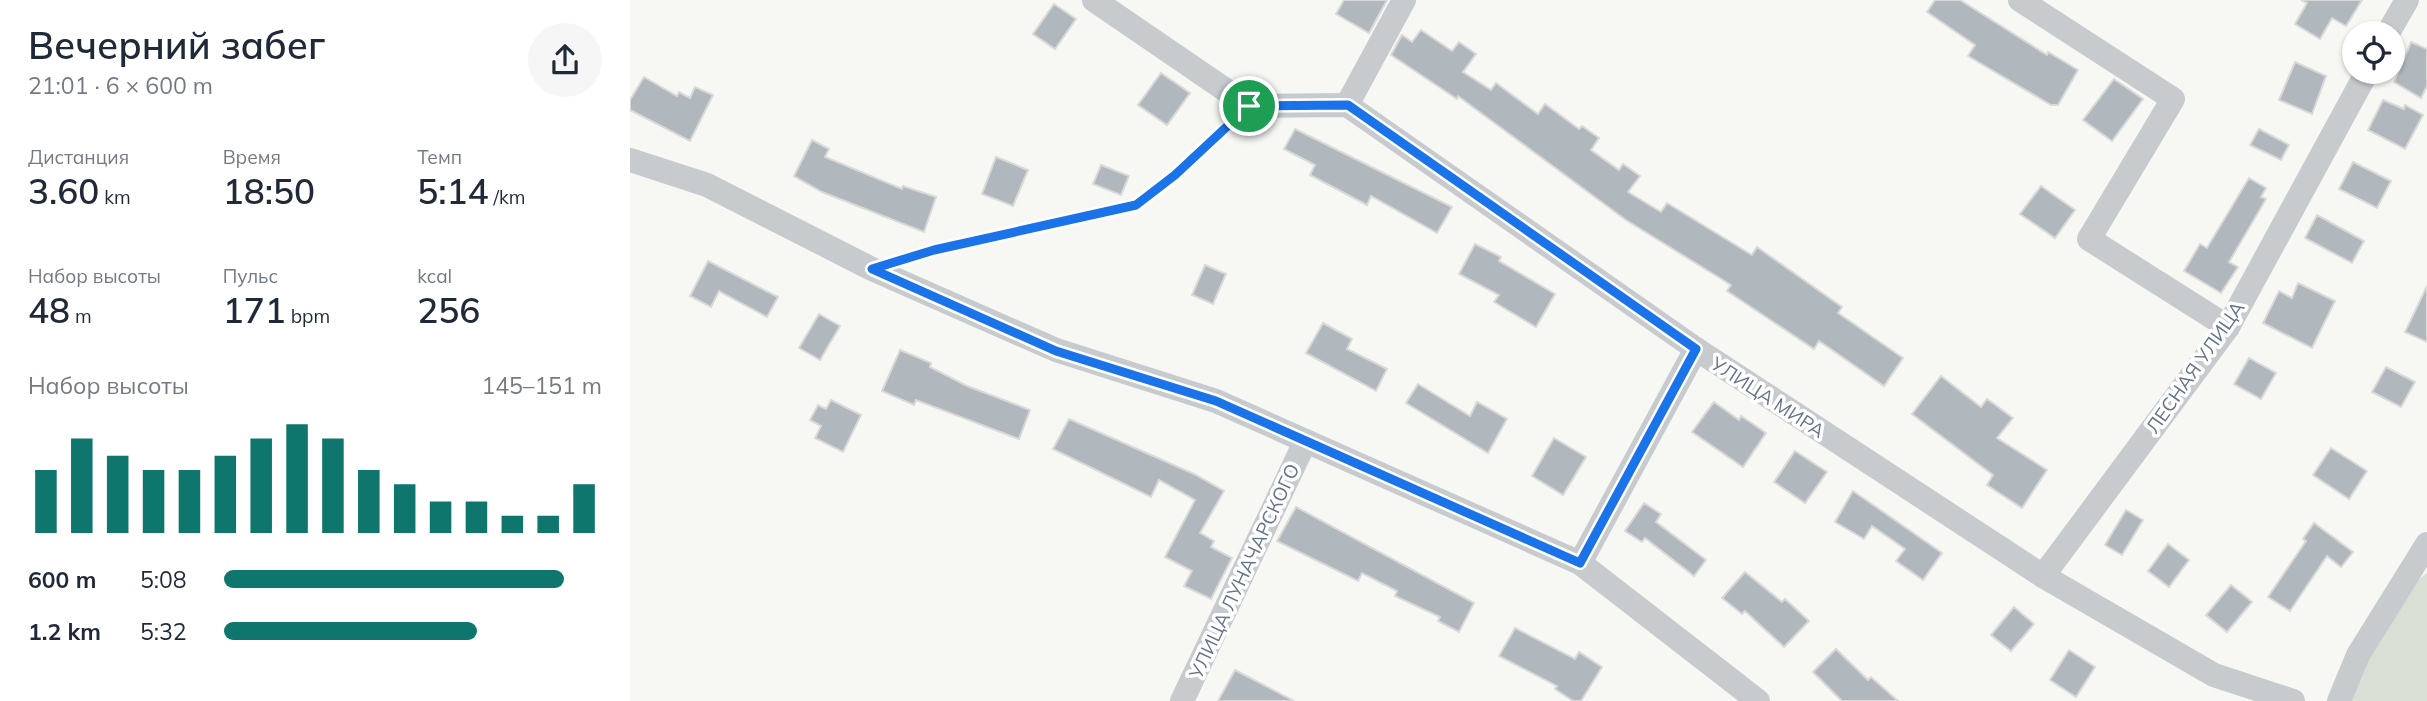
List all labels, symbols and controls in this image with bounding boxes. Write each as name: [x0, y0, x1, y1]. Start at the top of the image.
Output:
text: Вечерний забег: [28, 21, 325, 69]
map controls: [2342, 21, 2405, 84]
button: locate: [2342, 21, 2405, 84]
button: share: [528, 23, 602, 97]
text: 21:01 · 6 × 600 m: [28, 71, 213, 100]
pin: [1219, 76, 1279, 136]
icon: arrive: [1230, 87, 1268, 125]
text: Дистанция: [28, 145, 129, 169]
text: Время: [223, 145, 281, 169]
text: Темп: [417, 145, 462, 169]
text: 3.60: [28, 169, 99, 213]
text: 18:50: [223, 169, 315, 213]
text: 5:14: [417, 169, 489, 213]
text: km: [99, 185, 131, 209]
text: /km: [489, 185, 525, 209]
text: Набор высоты: [28, 264, 161, 288]
text: Пульс: [223, 264, 278, 288]
text: kcal: [417, 264, 452, 288]
text: 48: [28, 288, 70, 332]
text: 171: [223, 288, 286, 332]
text: 256: [417, 288, 480, 332]
street label: ЛЕСНАЯ УЛИЦА: [2141, 296, 2249, 438]
text: m: [70, 304, 92, 328]
text: bpm: [286, 304, 330, 328]
street label: УЛИЦА МИРА: [1706, 351, 1829, 443]
text: Набор высоты: [28, 371, 189, 400]
text: 145–151 m: [481, 371, 602, 400]
street label: УЛИЦА ЛУНАЧАРСКОГО: [1183, 460, 1304, 683]
text: 600 m: [28, 565, 96, 594]
text: 5:08: [140, 565, 187, 594]
text: 1.2 km: [28, 617, 101, 646]
text: 5:32: [140, 617, 187, 646]

